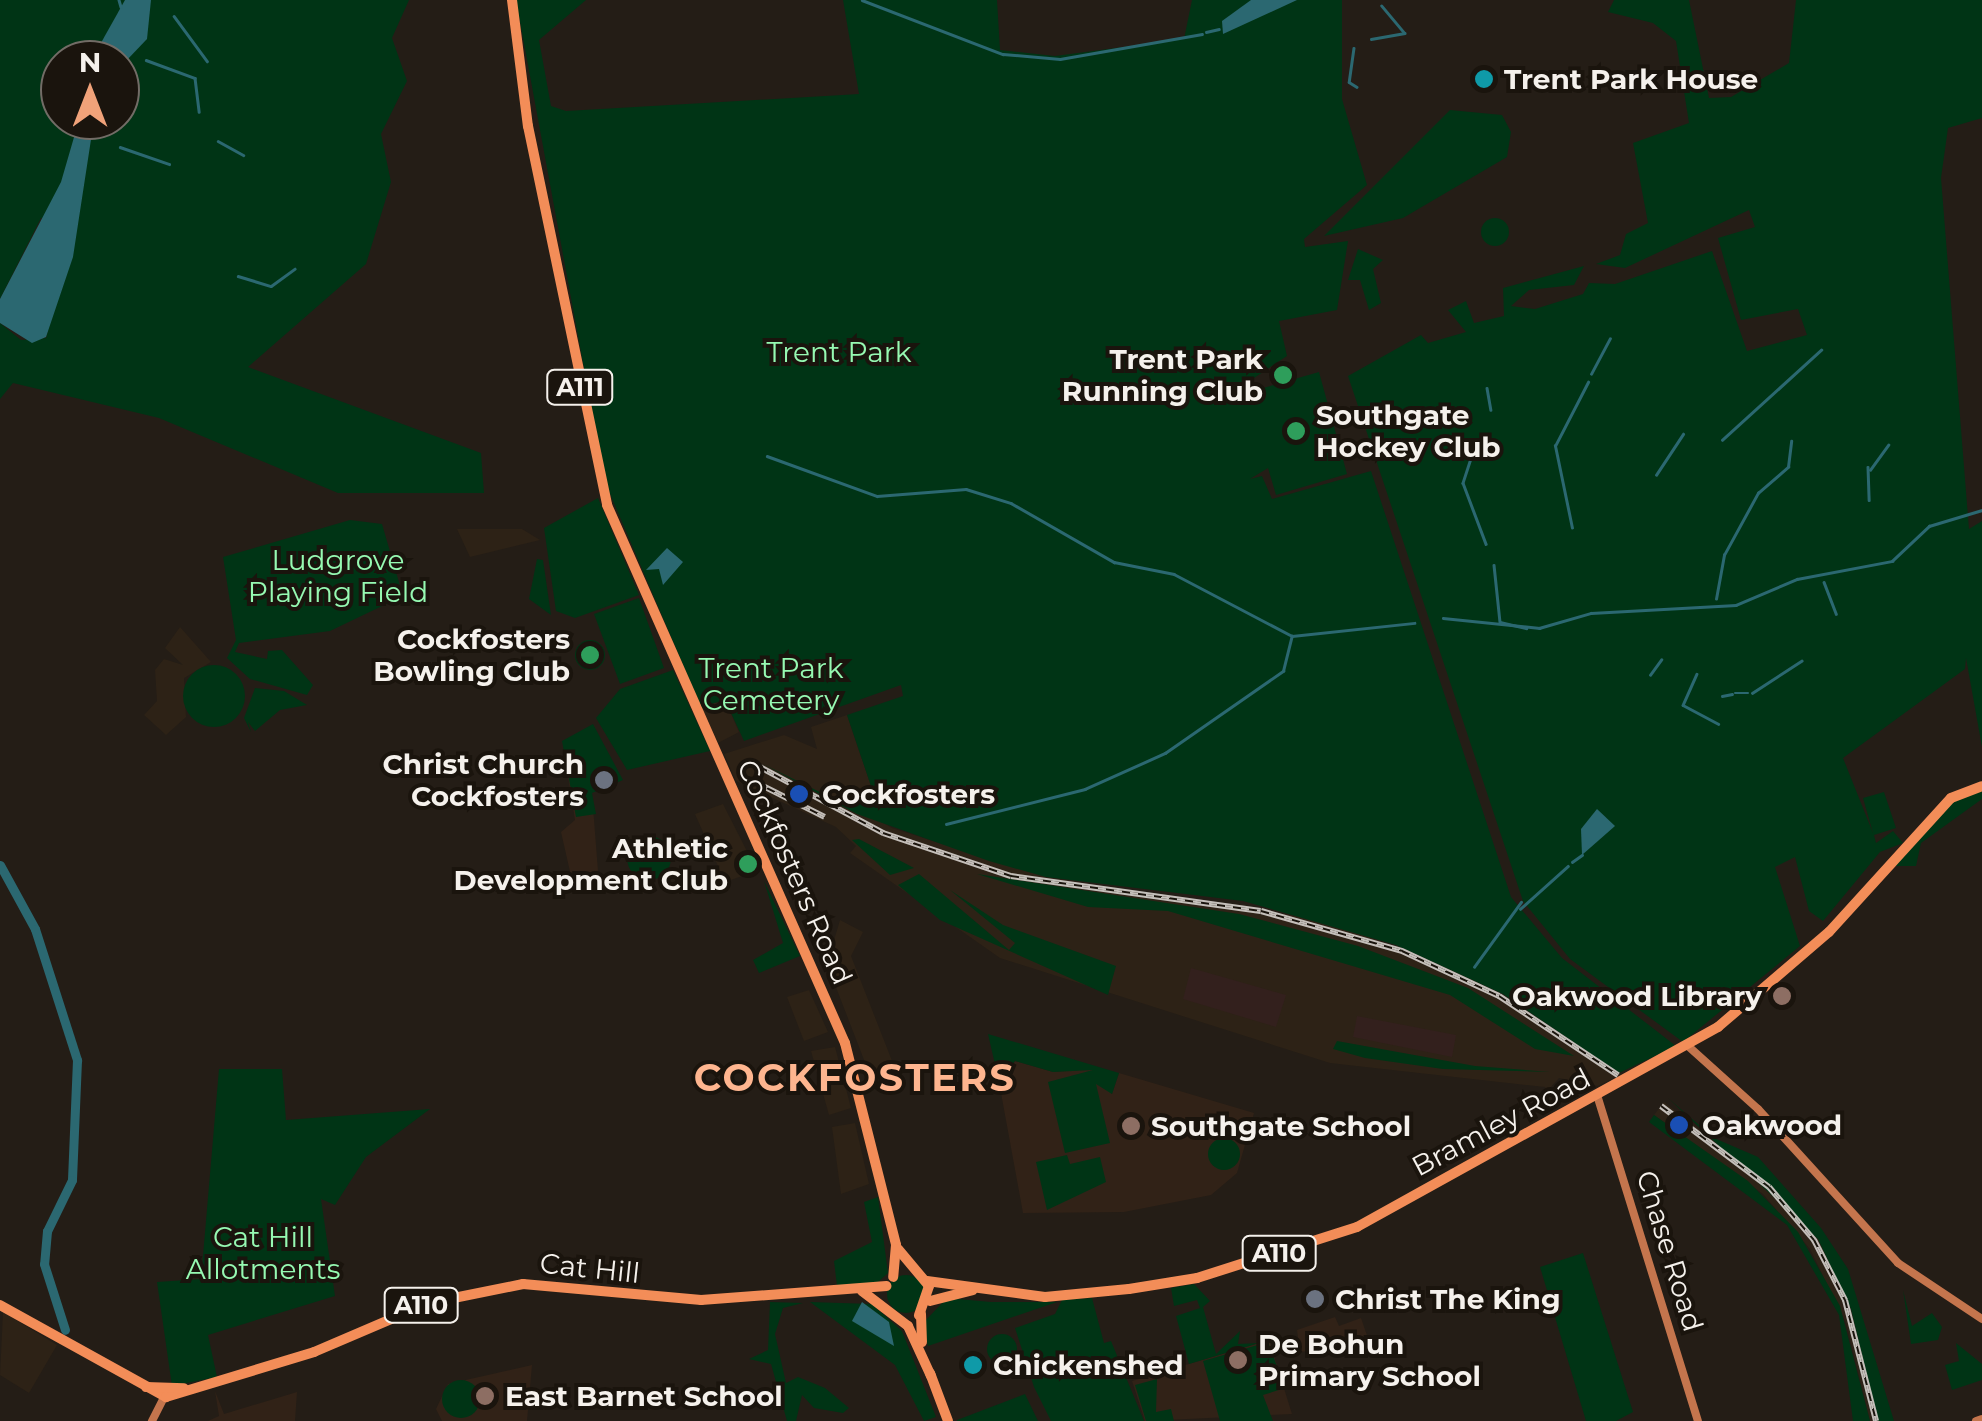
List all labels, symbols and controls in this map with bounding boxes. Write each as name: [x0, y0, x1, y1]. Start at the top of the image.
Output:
north arrow: [40, 40, 140, 140]
text: N: [79, 45, 101, 79]
place label: Trent Park House: [1504, 62, 1758, 96]
marker: Trent Park House: [1473, 68, 1495, 90]
park label: Trent Park: [766, 335, 912, 369]
place label: Trent Park Running Club: [1062, 342, 1263, 408]
marker: Trent Park Running Club: [1272, 364, 1294, 386]
road number: A111: [545, 367, 615, 407]
place label: Southgate Hockey Club: [1316, 398, 1501, 464]
marker: Southgate Hockey Club: [1285, 420, 1307, 442]
park label: Ludgrove Playing Field: [248, 543, 428, 609]
place label: Cockfosters Bowling Club: [373, 622, 570, 688]
marker: Cockfosters Bowling Club: [579, 644, 601, 666]
park label: Trent Park Cemetery: [698, 651, 844, 717]
place label: Christ Church Cockfosters: [383, 747, 584, 813]
street label: Cockfosters Road: [730, 754, 860, 990]
marker: Christ Church Cockfosters: [593, 769, 615, 791]
place label: Cockfosters: [822, 777, 995, 811]
marker: Cockfosters: [786, 781, 812, 807]
place label: Athletic Development Club: [454, 831, 728, 897]
marker: Athletic Development Club: [737, 853, 759, 875]
place label: Oakwood Library: [1512, 979, 1762, 1013]
marker: Oakwood Library: [1771, 985, 1793, 1007]
district label: COCKFOSTERS: [694, 1055, 1016, 1101]
street label: Bramley Road: [1406, 1061, 1596, 1183]
place label: Oakwood: [1702, 1108, 1842, 1142]
place label: Southgate School: [1151, 1109, 1411, 1143]
marker: Oakwood: [1666, 1112, 1692, 1138]
marker: Southgate School: [1120, 1115, 1142, 1137]
street label: Chase Road: [1630, 1167, 1710, 1335]
park label: Cat Hill Allotments: [186, 1220, 340, 1286]
road number: A110: [1242, 1233, 1316, 1273]
street label: Cat Hill: [538, 1246, 642, 1290]
place label: Christ The King: [1335, 1282, 1561, 1316]
road number: A110: [384, 1285, 458, 1325]
marker: Christ The King: [1304, 1288, 1326, 1310]
place label: De Bohun Primary School: [1258, 1327, 1481, 1393]
place label: Chickenshed: [993, 1348, 1184, 1382]
marker: De Bohun Primary School: [1227, 1349, 1249, 1371]
marker: Chickenshed: [962, 1354, 984, 1376]
place label: East Barnet School: [505, 1379, 783, 1413]
marker: East Barnet School: [474, 1385, 496, 1407]

